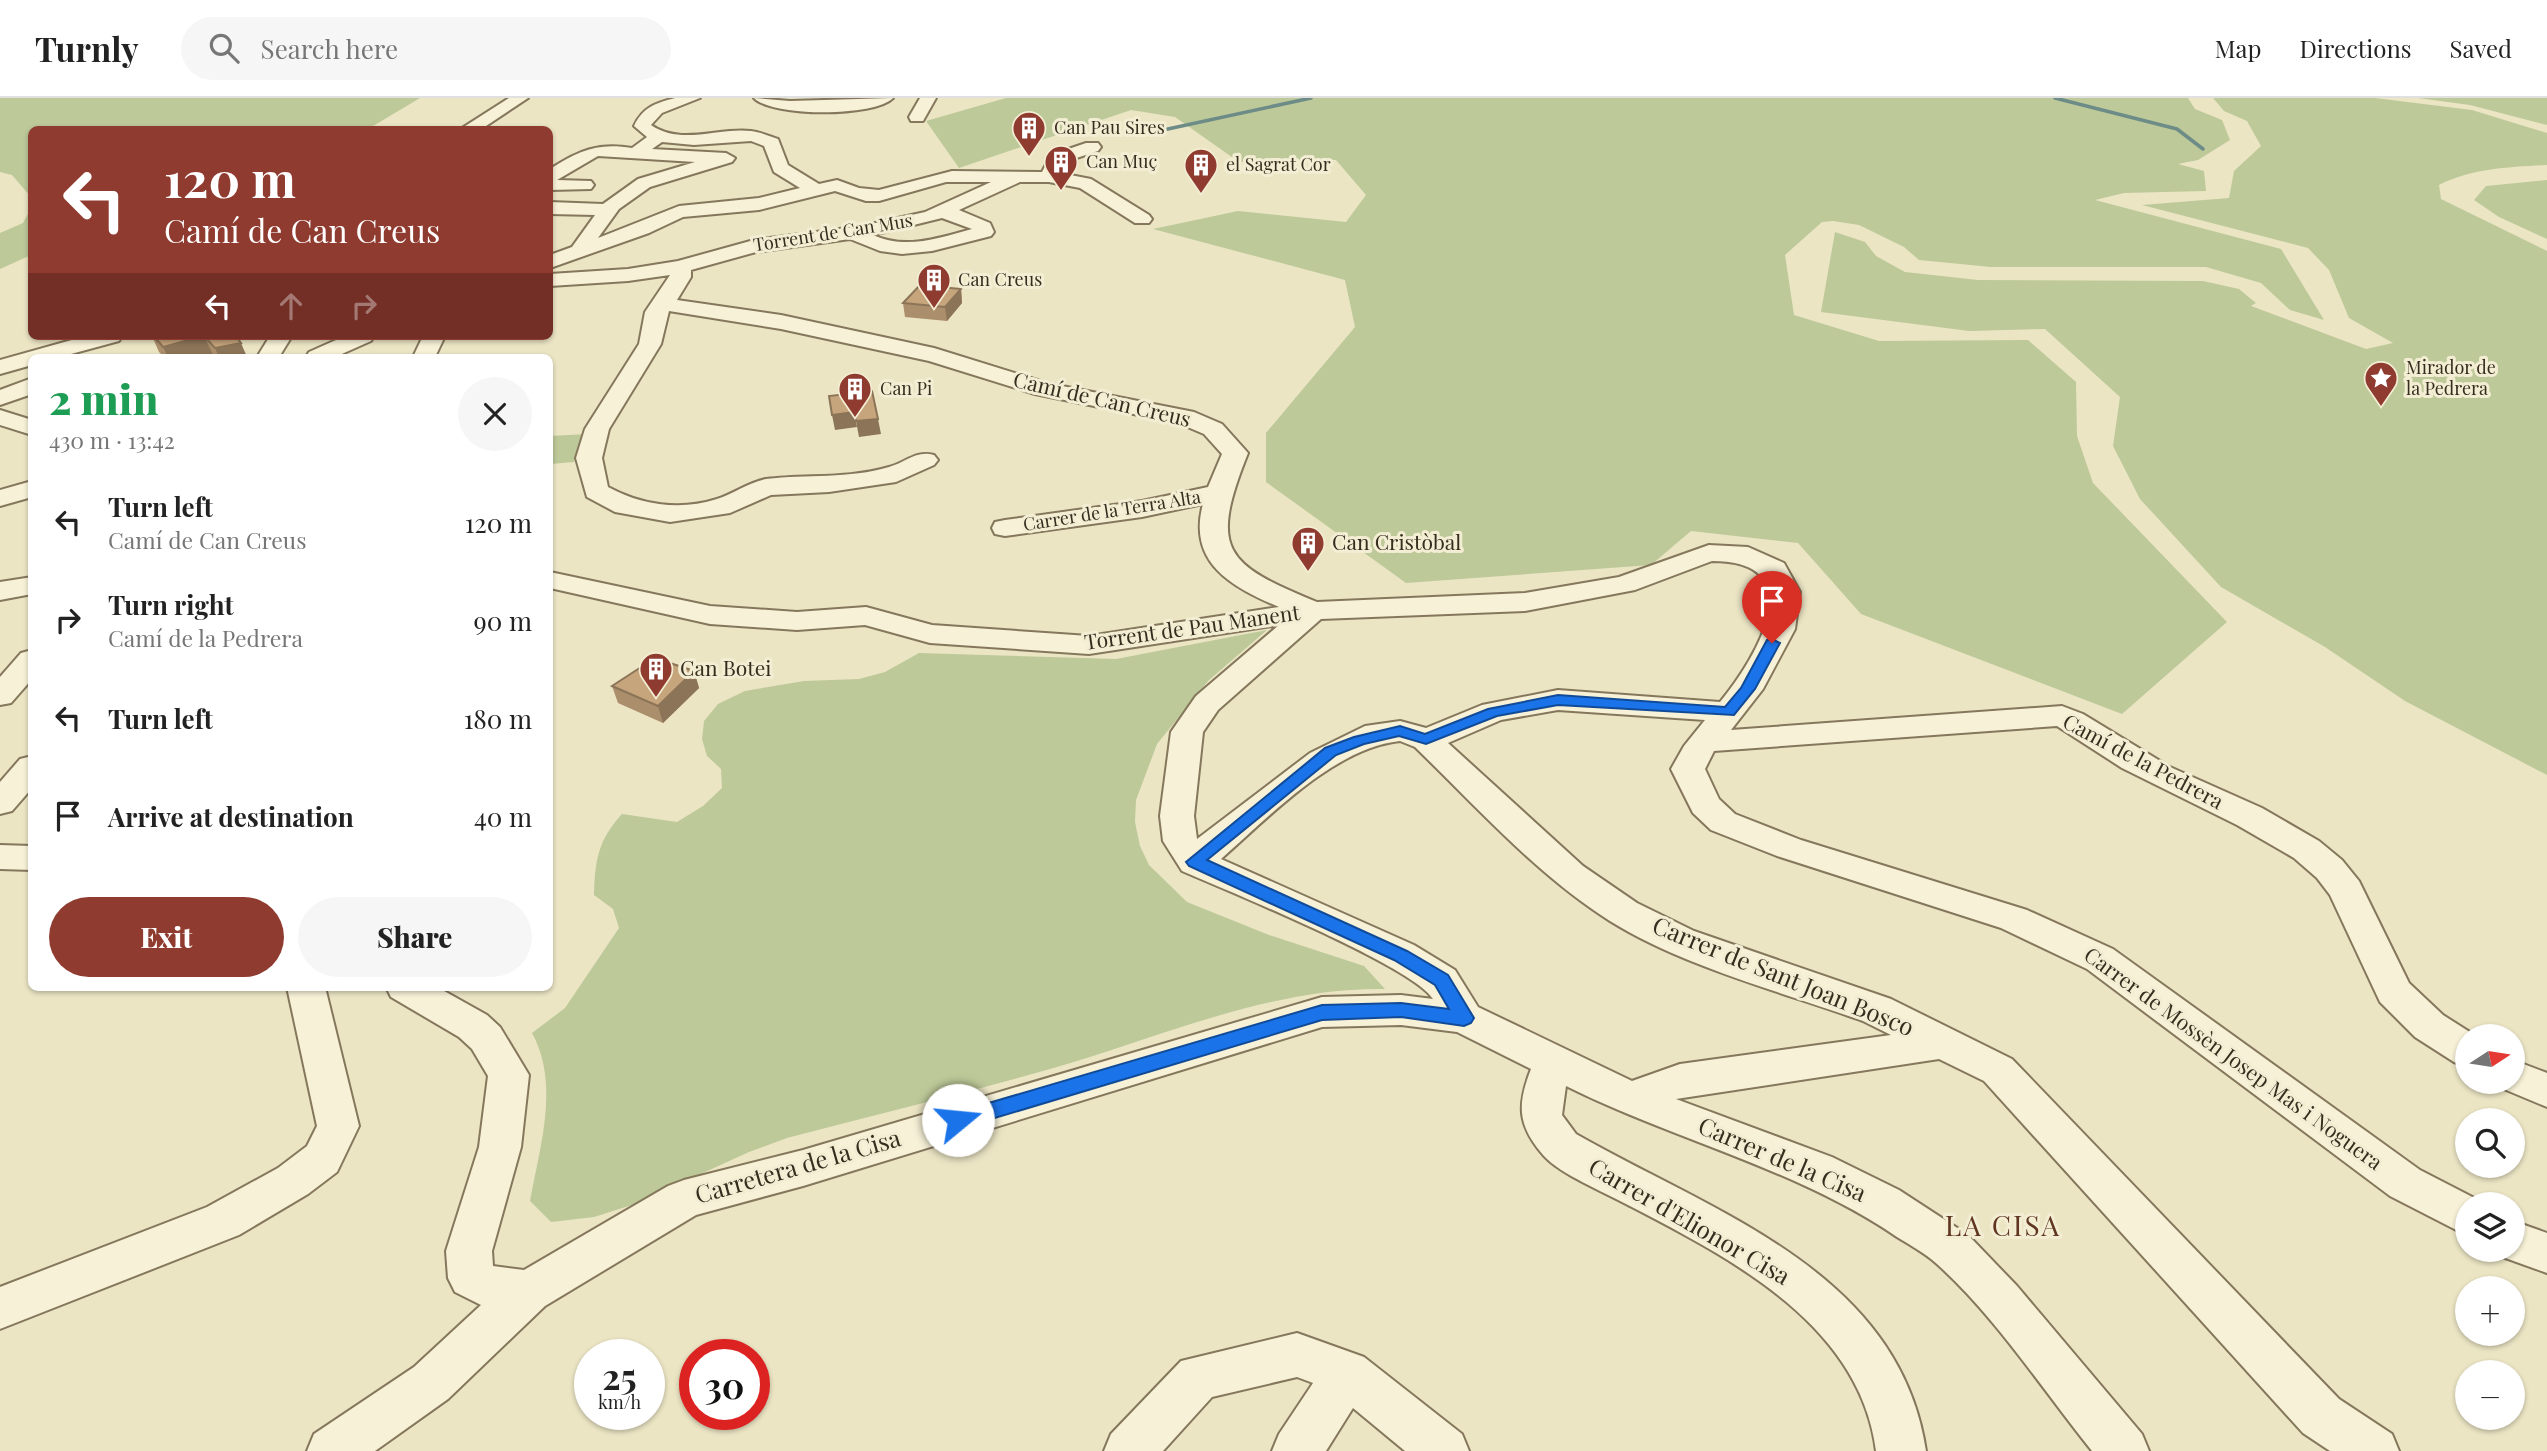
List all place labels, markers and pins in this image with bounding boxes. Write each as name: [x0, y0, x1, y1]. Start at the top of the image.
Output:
building icon: Can Pau Sires: [1010, 109, 1048, 158]
place label: Can Pau Sires: [1054, 115, 1165, 139]
building icon: Can Muç: [1042, 143, 1080, 192]
building icon: el Sagrat Cor: [1182, 146, 1220, 195]
place label: Can Muç: [1086, 149, 1158, 173]
place label: el Sagrat Cor: [1226, 152, 1331, 176]
building icon: Can Creus: [915, 261, 953, 310]
place label: Can Creus: [958, 267, 1042, 291]
place label: Mirador de la Pedrera: [2406, 355, 2496, 400]
place icon: Mirador de la Pedrera: [2362, 359, 2400, 408]
building icon: Can Pi: [836, 370, 874, 419]
place label: Can Pi: [880, 376, 932, 400]
building icon: Can Cristòbal: [1289, 524, 1327, 573]
place label: Can Cristòbal: [1332, 527, 1461, 555]
pin: [1742, 571, 1802, 643]
building icon: Can Botei: [637, 650, 675, 699]
place label: Can Botei: [680, 653, 771, 681]

